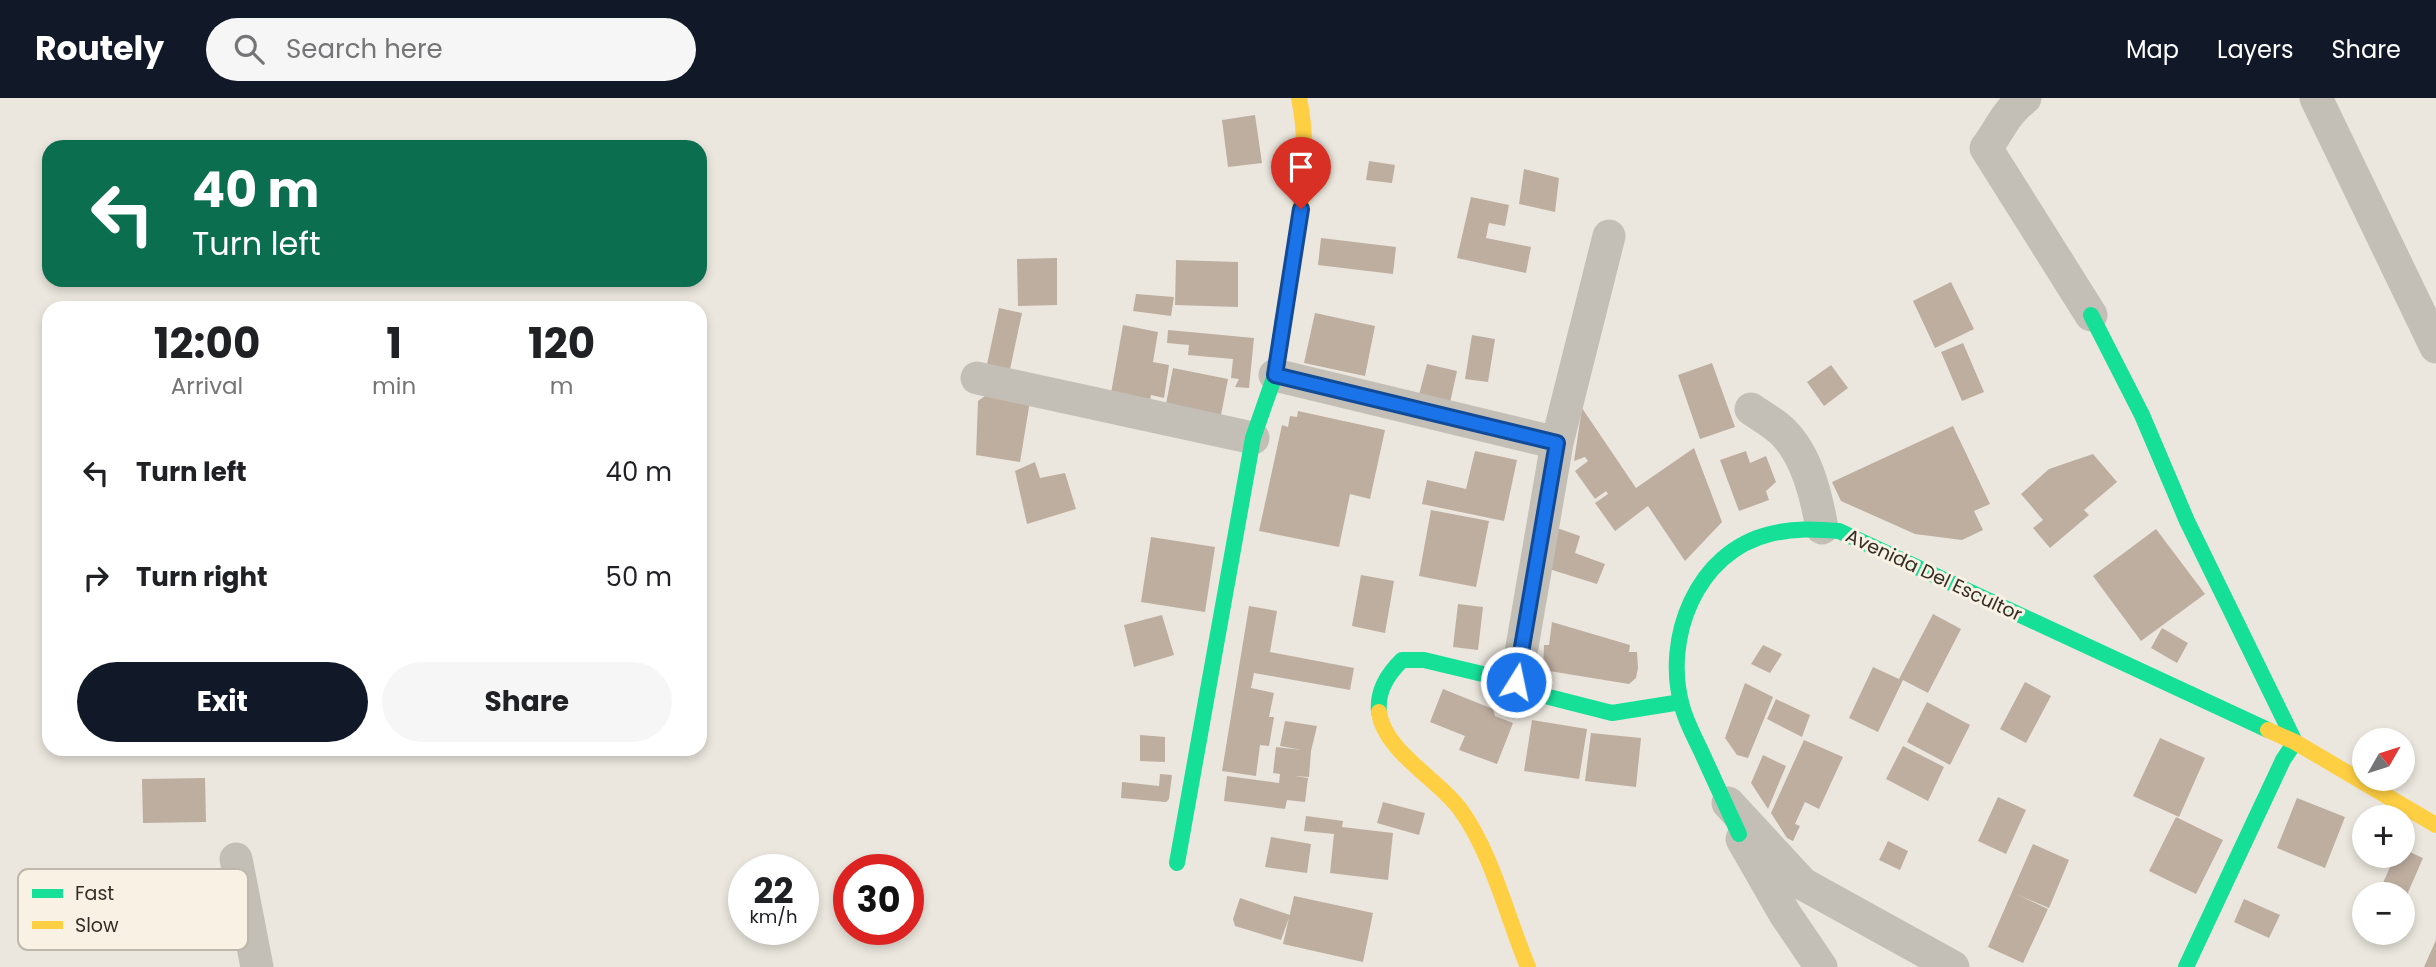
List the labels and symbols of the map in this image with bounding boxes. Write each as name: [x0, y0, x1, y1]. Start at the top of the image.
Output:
pin: [1271, 137, 1331, 209]
street label: Avenida Del Escultor: [1841, 522, 2027, 628]
position arrow: [1479, 645, 1553, 719]
north arrow: [2352, 728, 2415, 791]
speed limit sign: 30: [833, 854, 924, 945]
legend: [18, 869, 248, 950]
text: Fast: [75, 880, 114, 907]
text: Slow: [75, 912, 119, 939]

